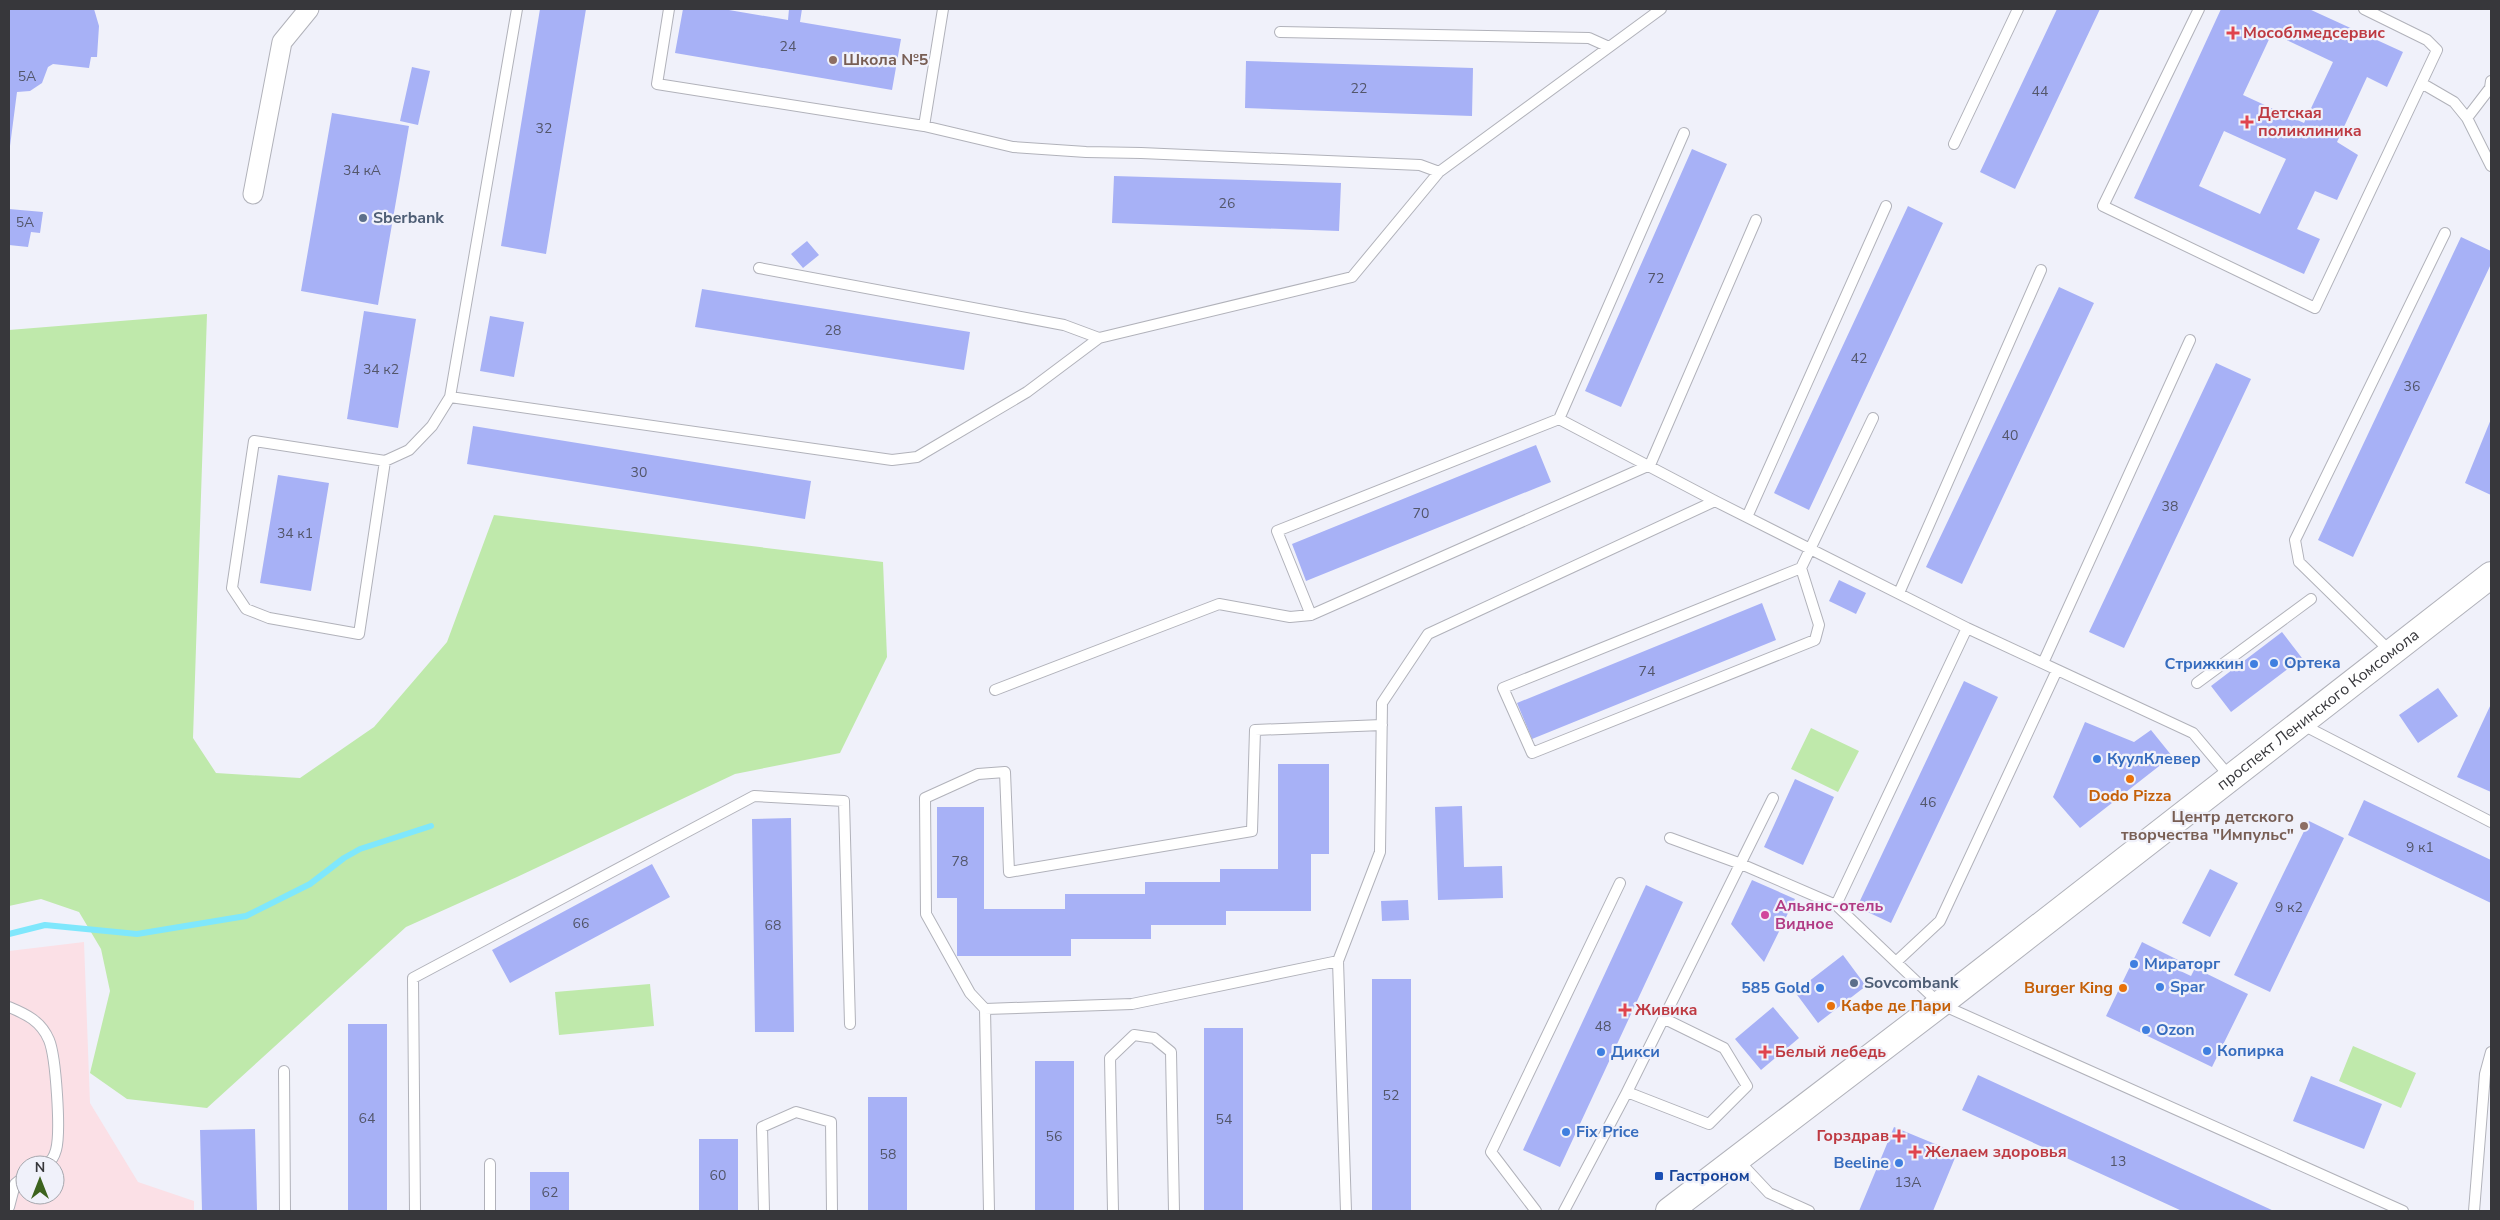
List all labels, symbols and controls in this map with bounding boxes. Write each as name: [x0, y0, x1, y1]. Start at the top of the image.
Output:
place label: Мособлмедсервис: [2243, 22, 2385, 44]
marker: Мособлмедсервис: [2227, 27, 2239, 39]
house number: 24: [780, 37, 796, 56]
place label: Школа №5: [843, 49, 928, 71]
marker: Школа №5: [827, 54, 839, 66]
house number: 5А: [18, 67, 36, 86]
house number: 22: [1351, 79, 1367, 98]
house number: 44: [2032, 82, 2048, 101]
place label: Детская поликлиника: [2258, 102, 2362, 142]
marker: Детская поликлиника: [2240, 115, 2254, 129]
house number: 32: [536, 119, 552, 138]
house number: 34 кА: [343, 161, 381, 180]
house number: 26: [1219, 194, 1235, 213]
place label: Sberbank: [373, 207, 444, 229]
marker: Sberbank: [357, 212, 369, 224]
house number: 5А: [16, 213, 34, 232]
house number: 72: [1648, 269, 1664, 288]
house number: 28: [825, 321, 841, 340]
house number: 42: [1851, 349, 1867, 368]
house number: 34 к2: [363, 360, 399, 379]
house number: 36: [2404, 377, 2420, 396]
house number: 40: [2002, 426, 2018, 445]
house number: 30: [631, 463, 647, 482]
house number: 38: [2162, 497, 2178, 516]
house number: 70: [1413, 504, 1429, 523]
house number: 34 к1: [277, 524, 313, 543]
street label: проспект Ленинского Комсомола: [2212, 624, 2424, 795]
place label: Ортека: [2284, 652, 2341, 674]
place label: Стрижкин: [2165, 653, 2244, 675]
marker: Ортека: [2268, 657, 2280, 669]
marker: Стрижкин: [2248, 658, 2260, 670]
house number: 74: [1639, 662, 1655, 681]
place label: КуулКлевер: [2107, 748, 2201, 770]
marker: КуулКлевер: [2091, 753, 2103, 765]
marker: Dodo Pizza: [2124, 773, 2136, 785]
place label: Dodo Pizza: [2089, 785, 2171, 807]
house number: 46: [1920, 793, 1936, 812]
place label: Центр детского творчества "Импульс": [2121, 806, 2294, 846]
marker: Центр детского творчества "Импульс": [2298, 820, 2310, 832]
house number: 9 к1: [2406, 838, 2434, 857]
house number: 78: [952, 852, 968, 871]
place label: Альянс-отель Видное: [1775, 895, 1884, 935]
house number: 9 к2: [2275, 898, 2303, 917]
marker: Альянс-отель Видное: [1759, 909, 1771, 921]
house number: 66: [573, 914, 589, 933]
house number: 68: [765, 916, 781, 935]
place label: Мираторг: [2144, 953, 2221, 975]
marker: Мираторг: [2128, 958, 2140, 970]
place label: Sovcombank: [1864, 972, 1959, 994]
place label: Spar: [2170, 976, 2205, 998]
place label: 585 Gold: [1741, 977, 1810, 999]
marker: Sovcombank: [1848, 977, 1860, 989]
place label: Burger King: [2024, 977, 2113, 999]
marker: Spar: [2154, 981, 2166, 993]
marker: 585 Gold: [1814, 982, 1826, 994]
marker: Burger King: [2117, 982, 2129, 994]
place label: Кафе де Пари: [1841, 995, 1951, 1017]
place label: Живика: [1635, 999, 1698, 1021]
marker: Кафе де Пари: [1825, 1000, 1837, 1012]
marker: Живика: [1619, 1004, 1631, 1016]
house number: 48: [1595, 1017, 1611, 1036]
place label: Ozon: [2156, 1019, 2195, 1041]
marker: Ozon: [2140, 1024, 2152, 1036]
place label: Копирка: [2217, 1040, 2284, 1062]
place label: Дикси: [1611, 1041, 1660, 1063]
place label: Белый лебедь: [1775, 1041, 1886, 1063]
marker: Копирка: [2201, 1045, 2213, 1057]
marker: Дикси: [1595, 1046, 1607, 1058]
marker: Белый лебедь: [1759, 1046, 1771, 1058]
house number: 52: [1383, 1086, 1399, 1105]
house number: 64: [359, 1109, 375, 1128]
house number: 54: [1216, 1110, 1232, 1129]
place label: Fix Price: [1576, 1121, 1639, 1143]
place label: Горздрав: [1816, 1125, 1889, 1147]
marker: Fix Price: [1560, 1126, 1572, 1138]
house number: 56: [1046, 1127, 1062, 1146]
marker: Горздрав: [1893, 1130, 1905, 1142]
place label: Желаем здоровья: [1925, 1141, 2067, 1163]
house number: 58: [880, 1145, 896, 1164]
marker: Желаем здоровья: [1909, 1146, 1921, 1158]
place label: Beeline: [1833, 1152, 1889, 1174]
house number: 13: [2110, 1152, 2126, 1171]
north arrow: [15, 1155, 65, 1205]
marker: Beeline: [1893, 1157, 1905, 1169]
text: N: [35, 1158, 45, 1177]
place label: Гастроном: [1669, 1165, 1750, 1187]
house number: 60: [710, 1166, 726, 1185]
marker: Гастроном: [1653, 1170, 1665, 1182]
house number: 13А: [1894, 1173, 1922, 1192]
house number: 62: [542, 1183, 558, 1202]

